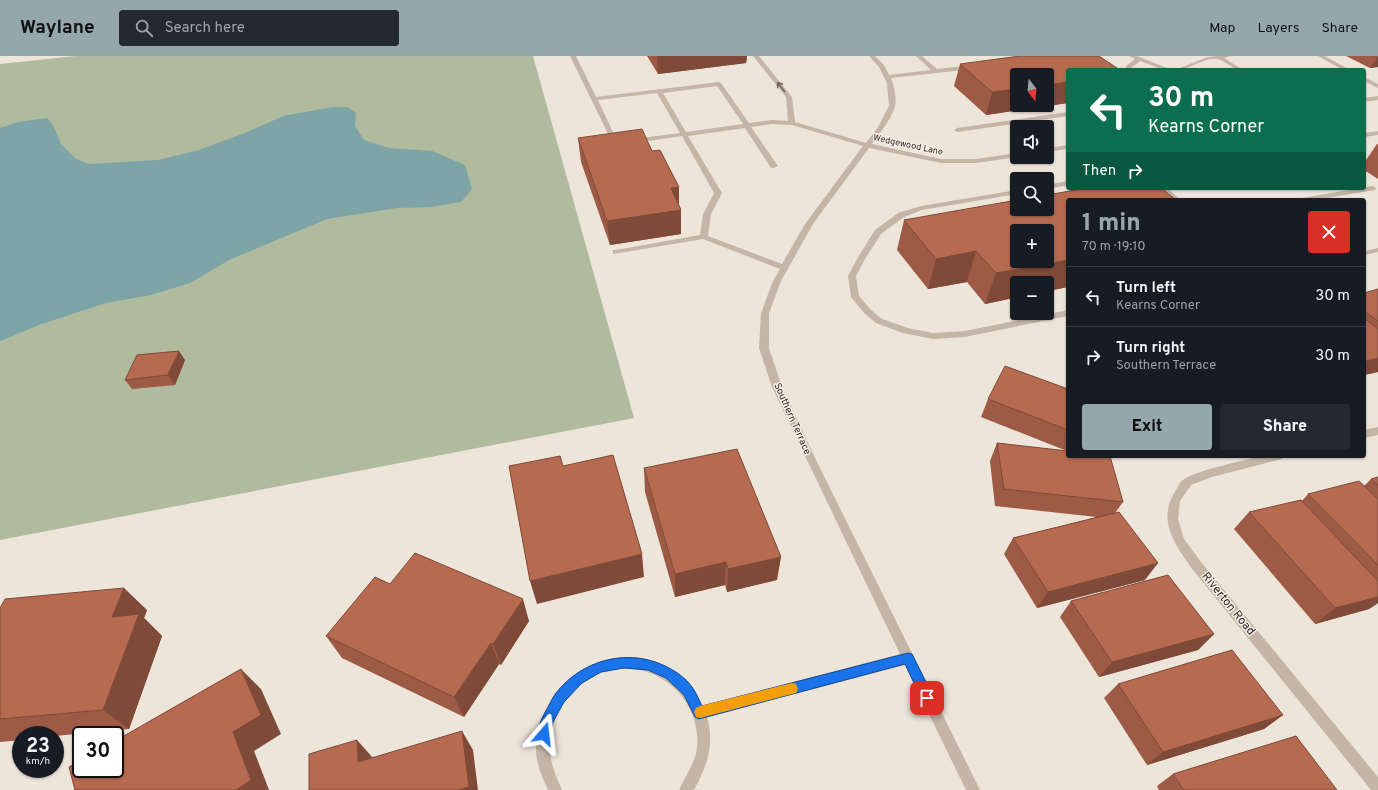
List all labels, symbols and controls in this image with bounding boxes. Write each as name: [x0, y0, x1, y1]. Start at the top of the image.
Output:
search box: [119, 10, 399, 46]
text: Waylane: [20, 16, 95, 40]
icon: search: [133, 17, 155, 39]
text: Search here: [165, 19, 245, 38]
text: Map: [1209, 20, 1235, 37]
text: Layers: [1257, 20, 1299, 37]
text: Share: [1321, 20, 1358, 37]
north arrow: [1010, 68, 1054, 112]
map controls: [1010, 68, 1054, 320]
one-way arrow: [776, 81, 785, 92]
text: 30 m: [1148, 81, 1214, 117]
icon: left: [1082, 84, 1134, 136]
text: Kearns Corner: [1148, 116, 1264, 139]
button: sound: [1010, 120, 1054, 164]
street label: Wedgewood Lane: [872, 132, 944, 158]
icon: right: [1124, 160, 1146, 182]
text: Then: [1082, 162, 1116, 181]
button: search: [1010, 172, 1054, 216]
text: 1 min: [1082, 209, 1141, 239]
button: close: [1308, 211, 1350, 253]
button: +: [1010, 224, 1054, 268]
text: 70 m · 19:10: [1082, 239, 1146, 255]
button: −: [1010, 276, 1054, 320]
text: Turn left: [1116, 279, 1176, 298]
icon: left: [1082, 286, 1104, 308]
text: 30 m: [1315, 287, 1350, 306]
text: Kearns Corner: [1116, 298, 1200, 314]
text: Turn right: [1116, 339, 1185, 358]
icon: right: [1082, 346, 1104, 368]
text: 30 m: [1315, 347, 1350, 366]
text: Southern Terrace: [1116, 358, 1216, 374]
street label: Southern Terrace: [770, 381, 814, 457]
button: Exit: [1082, 404, 1212, 450]
button: Share: [1220, 404, 1350, 450]
street label: Riverton Road: [1198, 569, 1258, 639]
pin: [910, 681, 944, 715]
icon: arrive: [916, 687, 938, 709]
position arrow: [523, 713, 565, 755]
speed limit sign: 30: [72, 726, 124, 778]
text: 23: [26, 734, 50, 760]
text: km/h: [26, 755, 50, 768]

